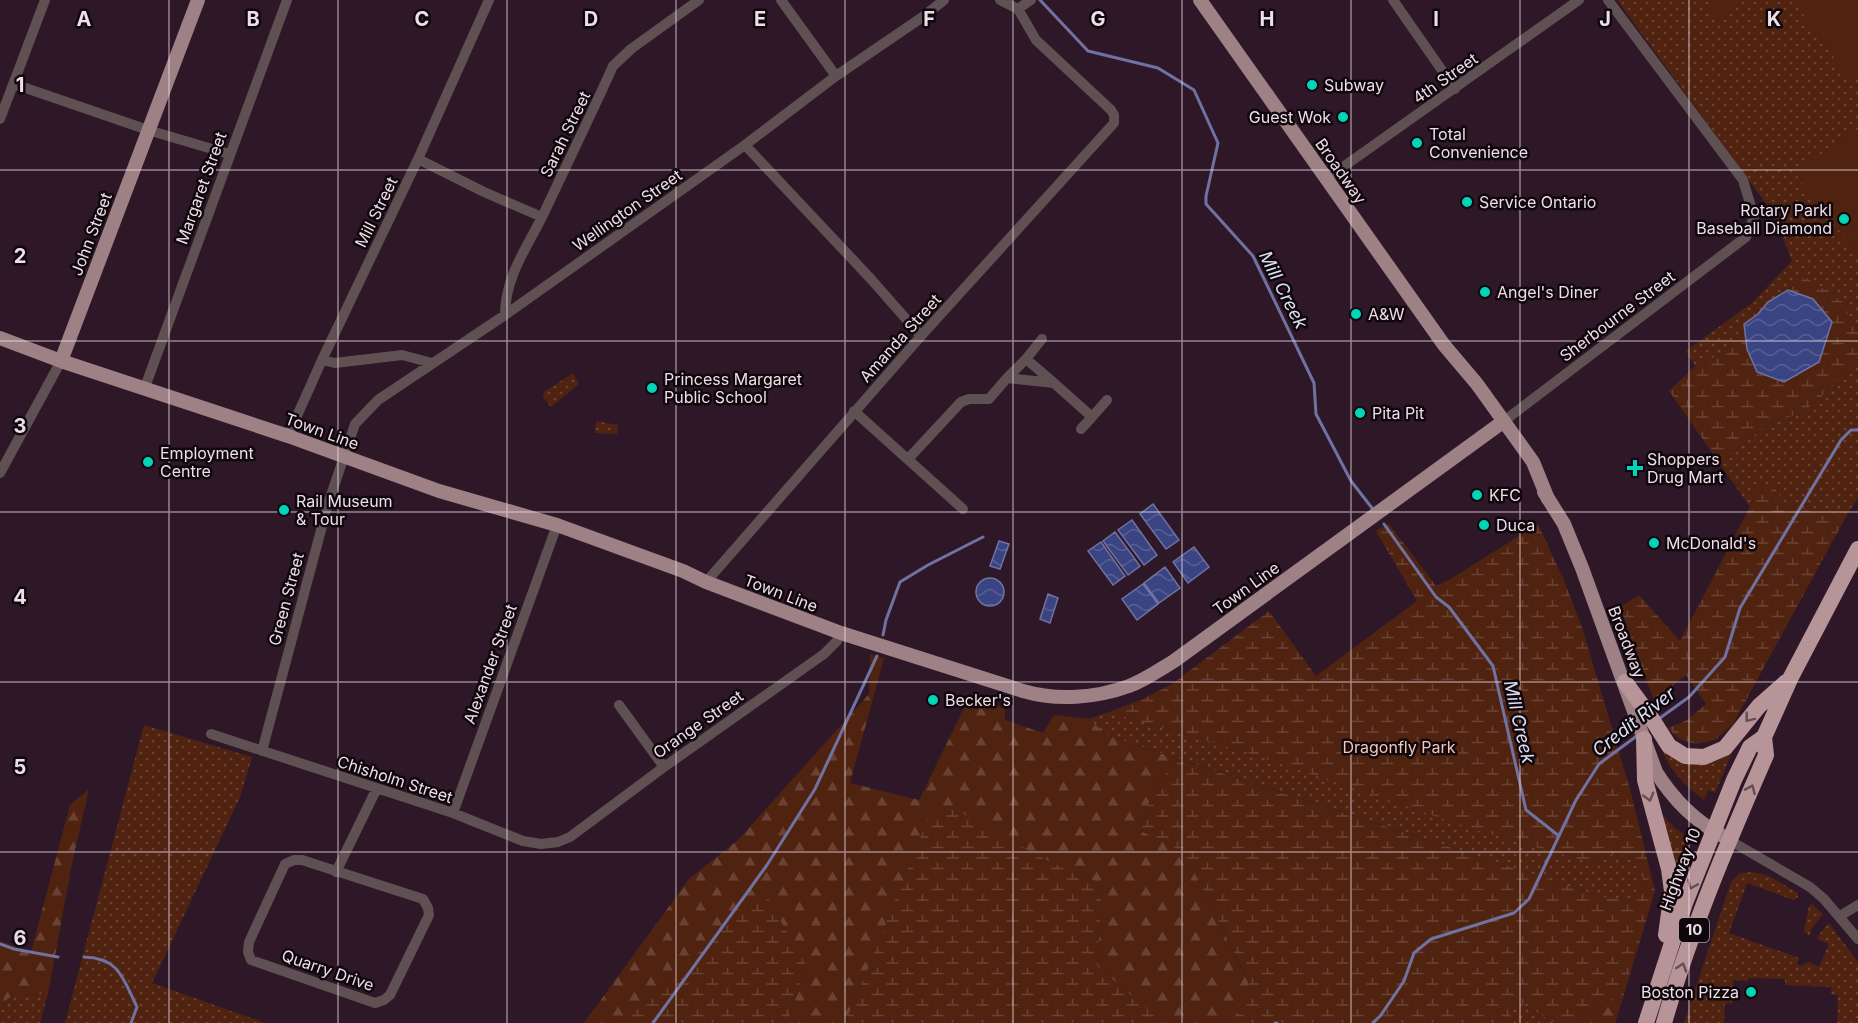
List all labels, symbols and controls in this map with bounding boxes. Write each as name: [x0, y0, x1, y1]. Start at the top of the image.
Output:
text: A: [77, 7, 92, 31]
text: B: [246, 7, 260, 31]
text: C: [415, 7, 429, 31]
text: D: [584, 7, 598, 31]
text: E: [754, 7, 766, 31]
text: F: [923, 7, 935, 31]
text: G: [1090, 7, 1106, 31]
text: H: [1260, 7, 1274, 31]
text: I: [1433, 7, 1439, 31]
text: J: [1599, 7, 1611, 31]
text: K: [1767, 7, 1781, 31]
street label: 4th Street: [1409, 48, 1481, 108]
text: 1: [16, 73, 24, 97]
place label: Subway: [1324, 75, 1384, 95]
marker: Subway: [1305, 78, 1319, 92]
street label: Sarah Street: [536, 88, 594, 180]
place label: Guest Wok: [1249, 107, 1331, 127]
marker: Guest Wok: [1336, 110, 1350, 124]
place label: Total Convenience: [1429, 124, 1528, 162]
street label: Margaret Street: [171, 129, 231, 247]
street label: Broadway: [1311, 134, 1371, 208]
marker: Total Convenience: [1410, 136, 1424, 150]
street label: Wellington Street: [568, 165, 686, 255]
street label: Mill Street: [350, 174, 402, 250]
street label: John Street: [66, 190, 116, 278]
place label: Service Ontario: [1479, 192, 1596, 212]
marker: Service Ontario: [1460, 195, 1474, 209]
place label: Rotary Parkl Baseball Diamond: [1696, 200, 1832, 238]
marker: Rotary Parkl Baseball Diamond: [1837, 212, 1851, 226]
text: 2: [14, 244, 26, 268]
water label: Mill Creek: [1255, 247, 1313, 333]
street label: Sherbourne Street: [1556, 266, 1678, 366]
place label: Angel's Diner: [1497, 282, 1598, 302]
marker: Angel's Diner: [1478, 285, 1492, 299]
street label: Amanda Street: [855, 290, 945, 386]
place label: A&W: [1368, 304, 1405, 324]
marker: A&W: [1349, 307, 1363, 321]
place label: Princess Margaret Public School: [664, 369, 802, 407]
marker: Princess Margaret Public School: [645, 381, 659, 395]
place label: Pita Pit: [1372, 403, 1424, 423]
marker: Pita Pit: [1353, 406, 1367, 420]
street label: Town Line: [282, 408, 362, 454]
text: 3: [14, 414, 26, 438]
place label: Employment Centre: [160, 443, 254, 481]
place label: Shoppers Drug Mart: [1647, 449, 1723, 487]
marker: Employment Centre: [141, 455, 155, 469]
marker: Shoppers Drug Mart: [1628, 461, 1642, 475]
place label: KFC: [1489, 485, 1521, 505]
marker: KFC: [1470, 488, 1484, 502]
place label: Rail Museum & Tour: [296, 491, 393, 529]
marker: Rail Museum & Tour: [277, 503, 291, 517]
place label: Duca: [1496, 515, 1535, 535]
marker: Duca: [1477, 518, 1491, 532]
place label: McDonald's: [1666, 533, 1756, 553]
marker: McDonald's: [1647, 536, 1661, 550]
street label: Green Street: [264, 550, 308, 648]
street label: Town Line: [1209, 557, 1283, 619]
street label: Town Line: [741, 570, 821, 616]
text: 4: [13, 585, 27, 609]
street label: Alexander Street: [459, 601, 521, 727]
street label: Broadway: [1604, 603, 1650, 681]
water label: Mill Creek: [1500, 678, 1539, 767]
water label: Credit River: [1588, 682, 1680, 760]
street label: Orange Street: [649, 686, 747, 762]
place label: Becker's: [945, 690, 1011, 710]
marker: Becker's: [926, 693, 940, 707]
one-way arrow: [1746, 711, 1757, 722]
park label: Dragonfly Park: [1342, 737, 1456, 757]
street label: Chisholm Street: [335, 751, 455, 807]
text: 5: [14, 755, 26, 779]
one-way arrow: [1744, 784, 1756, 795]
one-way arrow: [1642, 792, 1655, 802]
street label: Highway 10: [1655, 825, 1705, 913]
one-way arrow: [1687, 879, 1699, 890]
road number: 10: [1679, 918, 1709, 942]
text: 6: [14, 926, 27, 950]
street label: Quarry Drive: [279, 945, 377, 995]
one-way arrow: [1674, 962, 1687, 973]
place label: Boston Pizza: [1641, 982, 1739, 1002]
marker: Boston Pizza: [1744, 985, 1758, 999]

